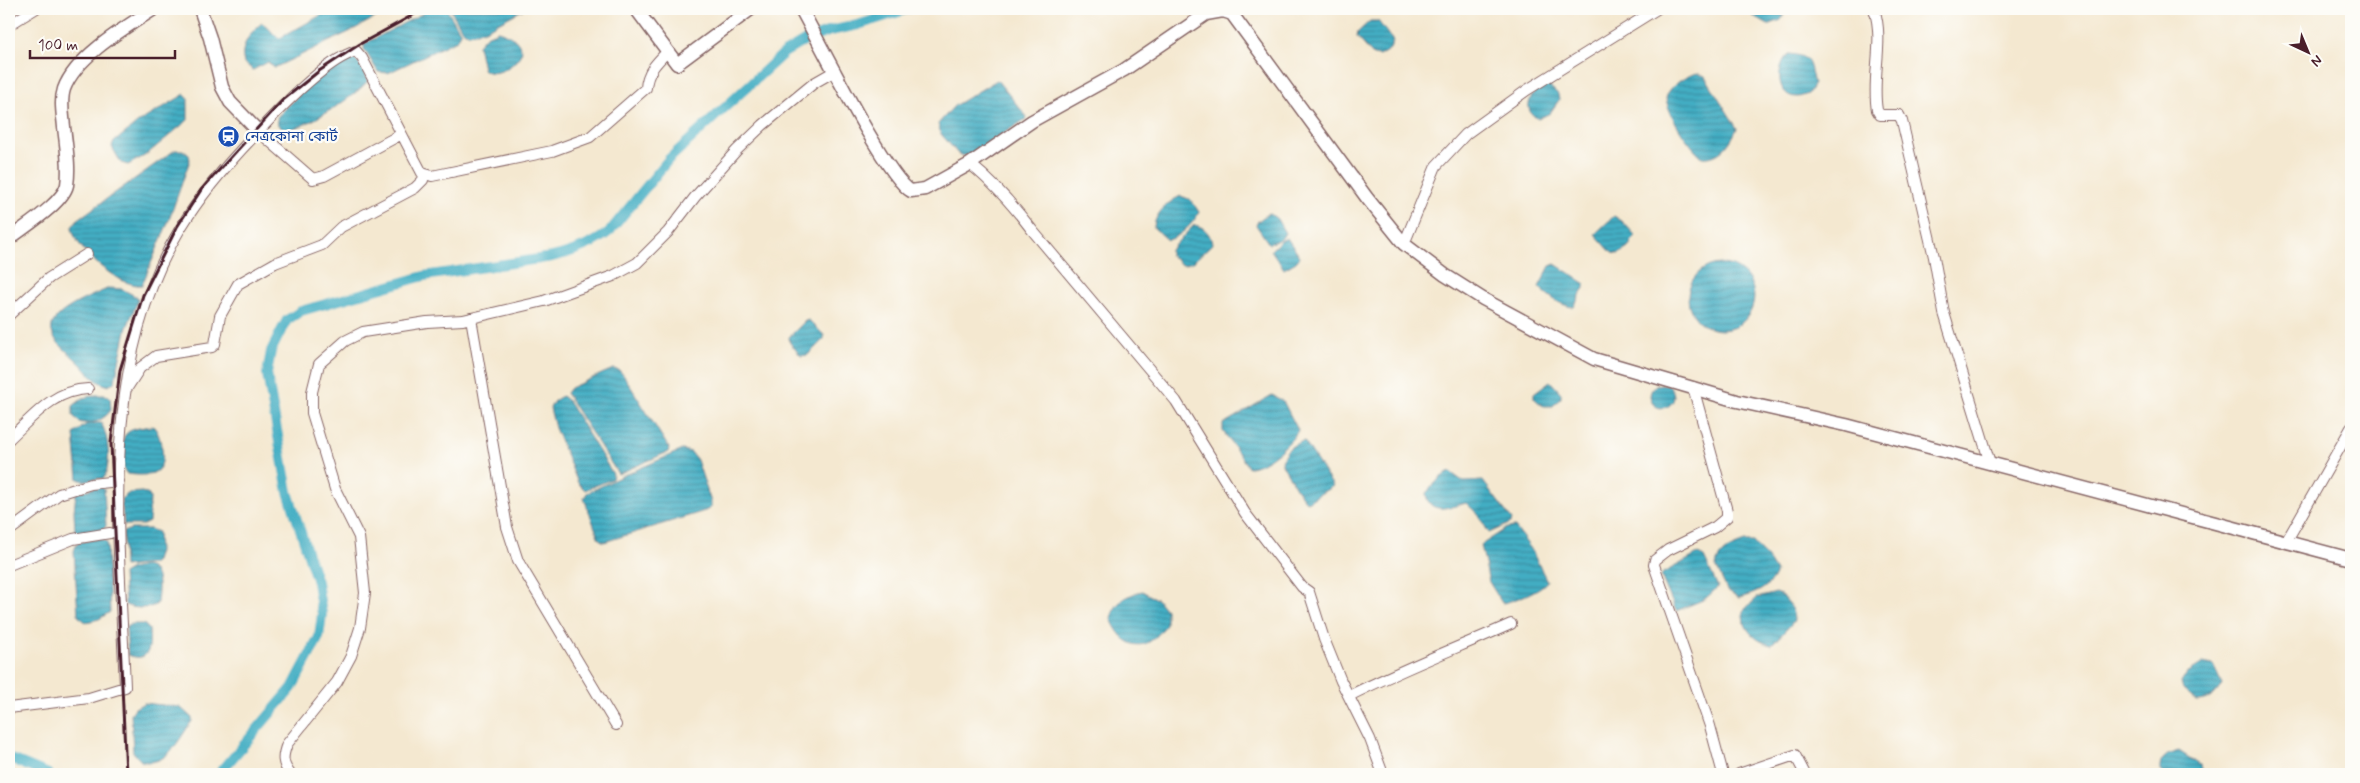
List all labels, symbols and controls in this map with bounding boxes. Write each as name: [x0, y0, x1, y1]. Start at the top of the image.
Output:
scale bar: [30, 28, 175, 60]
north arrow: [2282, 28, 2332, 78]
text: 100 m: [38, 36, 78, 56]
text: N: [2307, 51, 2326, 70]
station icon: নেত্রকোনা কোর্ট: [217, 125, 241, 149]
place label: নেত্রকোনা কোর্ট: [245, 127, 338, 147]

